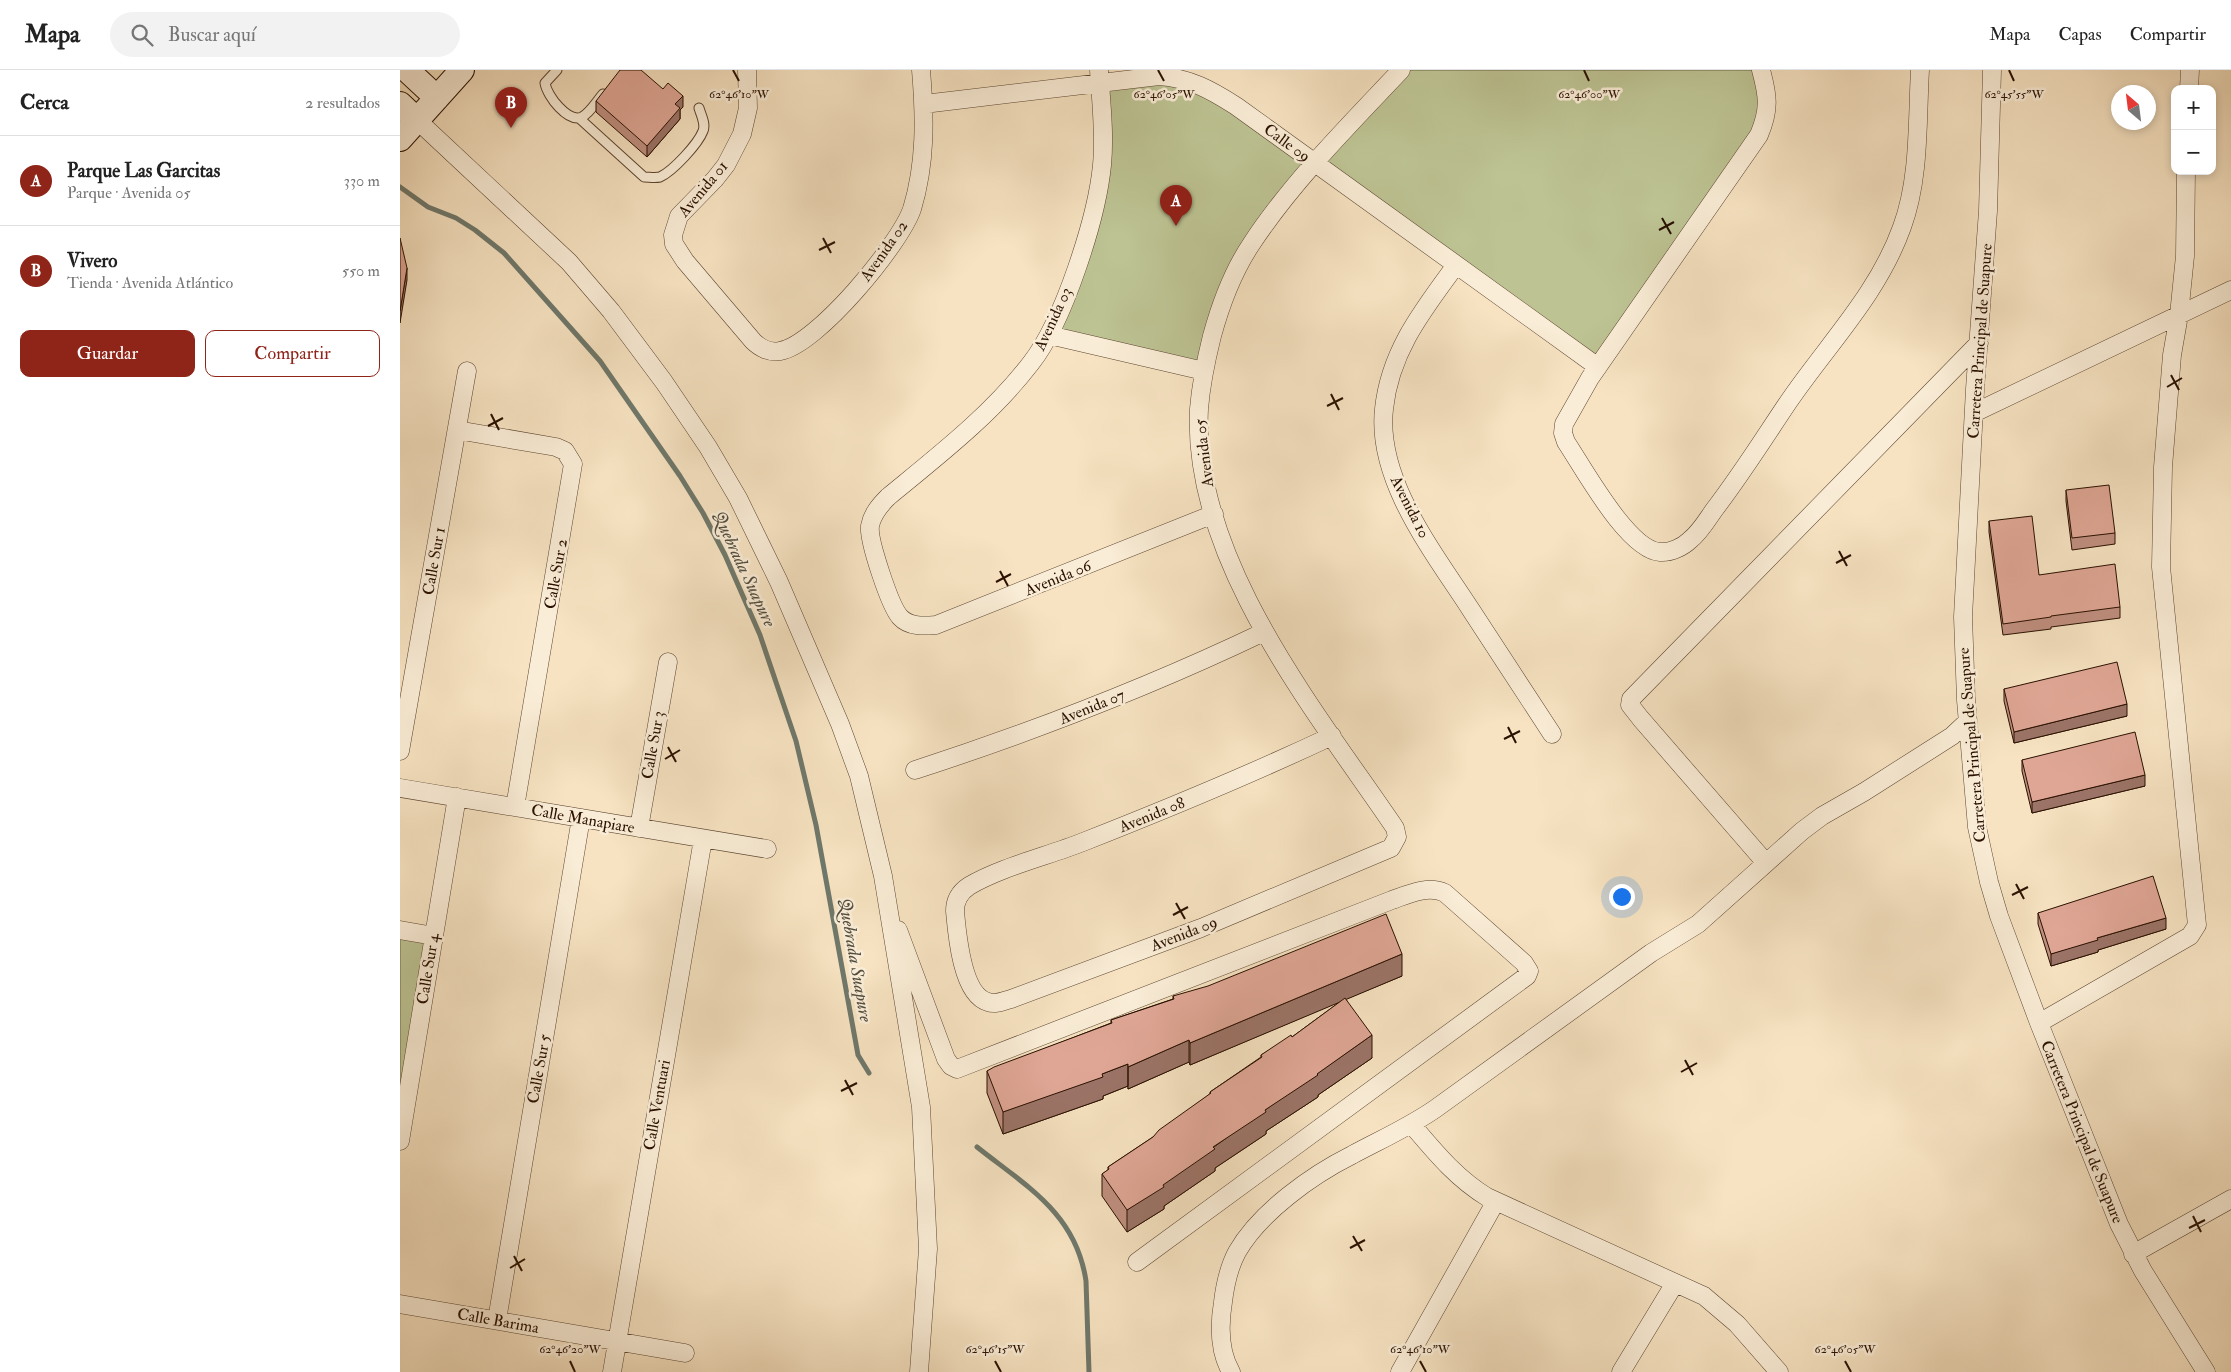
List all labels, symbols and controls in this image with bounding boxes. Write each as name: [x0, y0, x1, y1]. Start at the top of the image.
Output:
search box: [110, 12, 460, 57]
text: Mapa: [25, 19, 80, 50]
icon: search: [128, 21, 156, 49]
text: Buscar aquí: [168, 23, 256, 47]
text: Mapa: [1989, 23, 2031, 46]
text: Capas: [2059, 23, 2102, 46]
text: Compartir: [2130, 23, 2206, 46]
north arrow: [2111, 85, 2156, 130]
map controls: [2171, 85, 2216, 175]
button: +: [2171, 85, 2216, 130]
pin: B: [495, 87, 527, 128]
text: 62°46'10"W: [709, 87, 770, 102]
text: 62°46'05"W: [1134, 87, 1195, 102]
text: 62°46'00"W: [1558, 87, 1621, 102]
text: 62°45'55"W: [1984, 87, 2044, 102]
text: Cerca: [20, 89, 69, 116]
text: 2 resultados: [305, 93, 380, 113]
street label: Calle 09: [1260, 119, 1314, 167]
button: −: [2171, 130, 2216, 175]
street label: Avenida 01: [673, 157, 732, 222]
text: Parque Las Garcitas: [67, 159, 220, 183]
text: A: [31, 171, 41, 191]
text: 330 m: [344, 171, 380, 191]
text: Parque · Avenida 05: [67, 183, 190, 203]
pin: A: [1160, 185, 1192, 226]
street label: Avenida 02: [855, 217, 912, 286]
street label: Carretera Principal de Suapure: [1963, 242, 1998, 439]
text: Vivero: [67, 249, 117, 273]
text: B: [31, 261, 41, 281]
text: 550 m: [342, 261, 380, 281]
text: Tienda · Avenida Atlántico: [67, 273, 233, 293]
street label: Avenida 03: [1029, 284, 1076, 355]
button: Guardar: [20, 330, 195, 377]
button: Compartir: [205, 330, 380, 377]
street label: Avenida 05: [1190, 418, 1218, 489]
street label: Avenida 10: [1385, 472, 1434, 542]
water label: Quebrada Suapure: [707, 507, 781, 632]
street label: Calle Sur 1: [418, 525, 450, 597]
street label: Calle Sur 2: [540, 537, 572, 611]
street label: Avenida 06: [1021, 555, 1095, 601]
street label: Carretera Principal de Suapure: [1953, 646, 1991, 843]
street label: Avenida 07: [1055, 685, 1128, 730]
street label: Calle Sur 3: [637, 709, 669, 781]
street label: Avenida 08: [1115, 793, 1188, 838]
street label: Calle Manapiare: [530, 800, 637, 839]
your location: [1609, 884, 1635, 910]
water label: Quebrada Suapure: [833, 896, 877, 1025]
street label: Avenida 09: [1147, 912, 1220, 956]
street label: Calle Sur 4: [413, 931, 444, 1006]
street label: Calle Sur 5: [523, 1033, 555, 1105]
street label: Carretera Principal de Suapure: [2035, 1038, 2128, 1227]
street label: Calle Ventuari: [639, 1058, 675, 1152]
street label: Calle Barima: [456, 1304, 541, 1338]
text: 62°46'20"W: [539, 1342, 602, 1357]
text: 62°46'15"W: [966, 1342, 1025, 1357]
text: 62°46'10"W: [1390, 1342, 1451, 1357]
text: 62°46'05"W: [1815, 1342, 1876, 1357]

